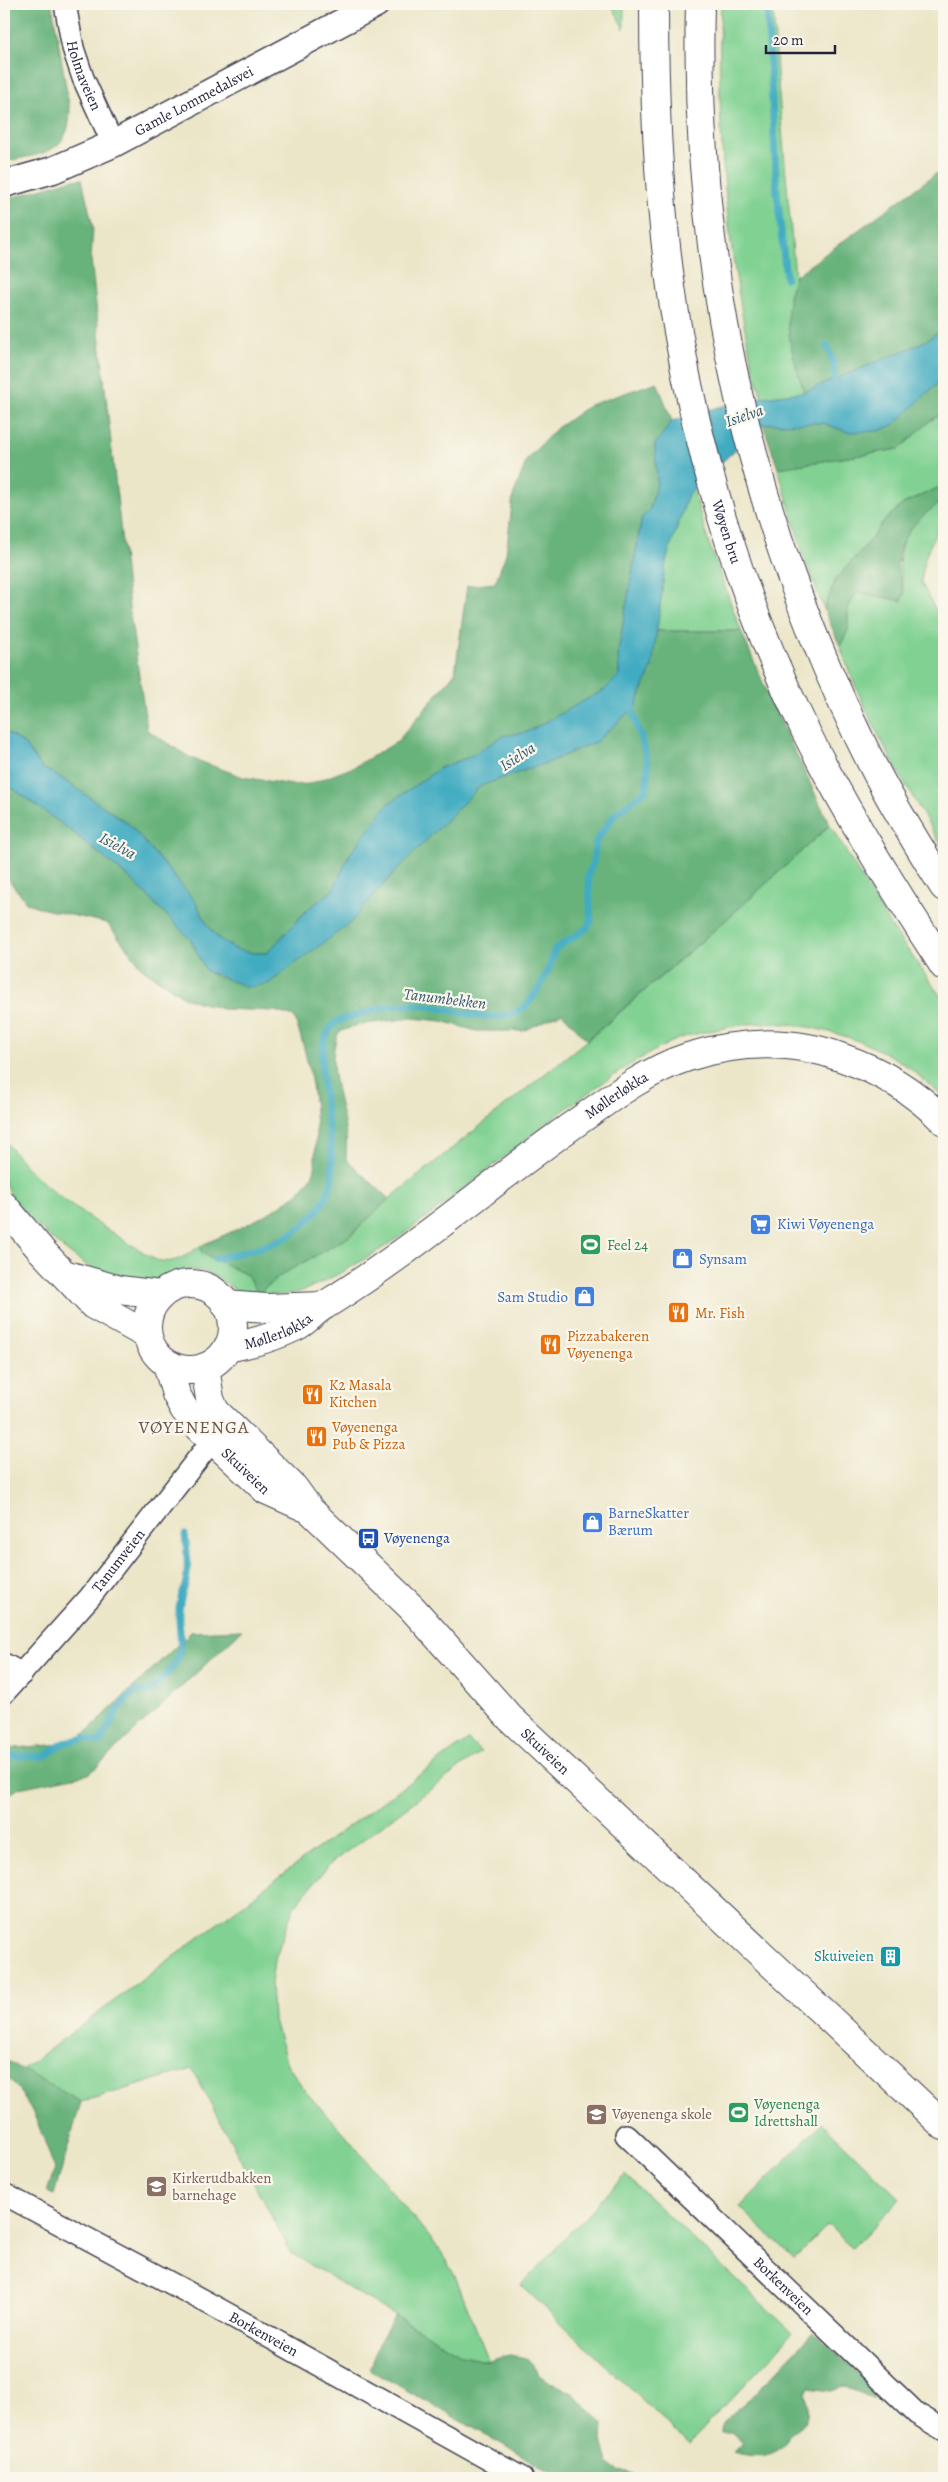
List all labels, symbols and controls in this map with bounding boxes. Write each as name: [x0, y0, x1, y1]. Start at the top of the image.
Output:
scale bar: [766, 22, 834, 54]
text: 20 m: [773, 30, 804, 50]
street label: Holmaveien: [62, 39, 106, 114]
street label: Gamle Lommedalsvei: [131, 61, 257, 141]
water label: Isielva: [723, 399, 767, 433]
street label: Wøyen bru: [707, 496, 746, 567]
water label: Isielva: [495, 737, 540, 777]
water label: Isielva: [95, 827, 140, 865]
water label: Tanumbekken: [402, 983, 487, 1015]
street label: Møllerløkka: [581, 1067, 652, 1123]
supermarket icon: Kiwi Vøyenenga: [749, 1212, 773, 1236]
place label: Kiwi Vøyenenga: [777, 1214, 874, 1234]
sports icon: Feel 24: [579, 1233, 603, 1257]
place label: Feel 24: [607, 1235, 648, 1255]
shop icon: Synsam: [671, 1247, 695, 1271]
place label: Synsam: [699, 1249, 748, 1269]
shop icon: Sam Studio: [572, 1285, 596, 1309]
place label: Sam Studio: [497, 1287, 568, 1307]
restaurant icon: Mr. Fish: [667, 1301, 691, 1325]
place label: Mr. Fish: [695, 1303, 745, 1323]
street label: Møllerløkka: [242, 1308, 317, 1354]
place label: Pizzabakeren Vøyenenga: [566, 1326, 649, 1363]
restaurant icon: Pizzabakeren Vøyenenga: [539, 1333, 563, 1357]
place label: K2 Masala Kitchen: [329, 1375, 392, 1412]
restaurant icon: K2 Masala Kitchen: [301, 1382, 325, 1406]
district label: VØYENENGA: [138, 1415, 249, 1439]
place label: Vøyenenga Pub & Pizza: [331, 1417, 406, 1454]
restaurant icon: Vøyenenga Pub & Pizza: [304, 1424, 328, 1448]
street label: Skuiveien: [217, 1443, 275, 1499]
place label: BarneSkatter Bærum: [608, 1503, 689, 1540]
shop icon: BarneSkatter Bærum: [580, 1510, 604, 1534]
street label: Tanumveien: [87, 1525, 149, 1597]
bus stop icon: Vøyenenga: [356, 1526, 380, 1550]
place label: Vøyenenga: [383, 1528, 450, 1548]
street label: Skuiveien: [516, 1723, 574, 1779]
building icon: Skuiveien: [878, 1944, 902, 1968]
place label: Skuiveien: [814, 1946, 874, 1966]
place label: Vøyenenga Idrettshall: [753, 2094, 820, 2131]
sports icon: Vøyenenga Idrettshall: [726, 2101, 750, 2125]
school or university icon: Vøyenenga skole: [584, 2102, 608, 2126]
place label: Vøyenenga skole: [611, 2104, 712, 2124]
place label: Kirkerudbakken barnehage: [172, 2168, 271, 2205]
school or university icon: Kirkerudbakken barnehage: [144, 2175, 168, 2199]
street label: Borkenveien: [749, 2252, 818, 2319]
street label: Borkenveien: [226, 2307, 302, 2361]

